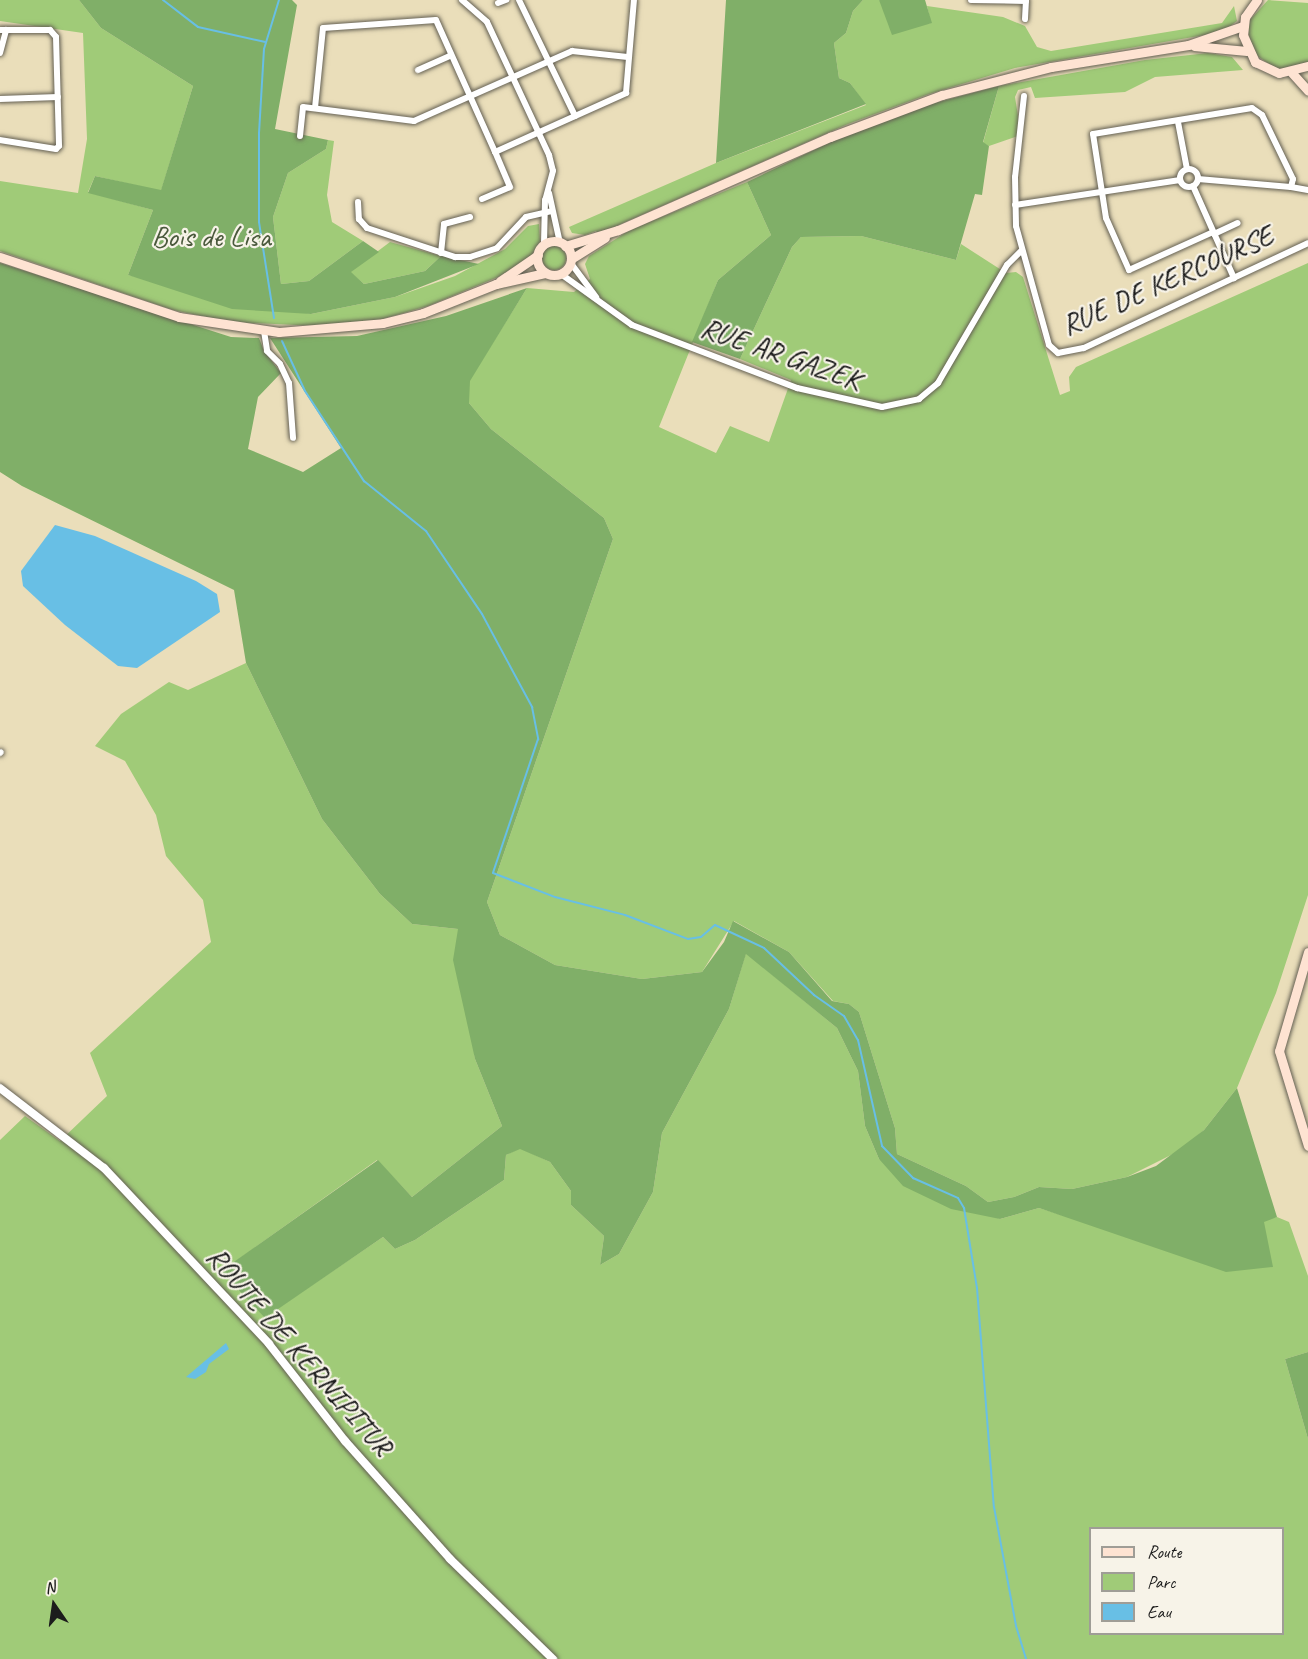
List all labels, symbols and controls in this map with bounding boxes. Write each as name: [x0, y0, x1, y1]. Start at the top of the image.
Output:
street label: RUE DE KERCOURSE: [1055, 217, 1279, 343]
park label: Bois de Lisa: [151, 218, 271, 254]
street label: RUE AR GAZEK: [696, 309, 866, 397]
street label: ROUTE DE KERNIPITUR: [199, 1239, 401, 1463]
legend: [1089, 1527, 1284, 1635]
text: Route: [1147, 1541, 1181, 1563]
text: Parc: [1147, 1571, 1175, 1593]
north arrow: [24, 1575, 84, 1635]
text: N: [43, 1577, 57, 1598]
text: Eau: [1147, 1601, 1171, 1623]

